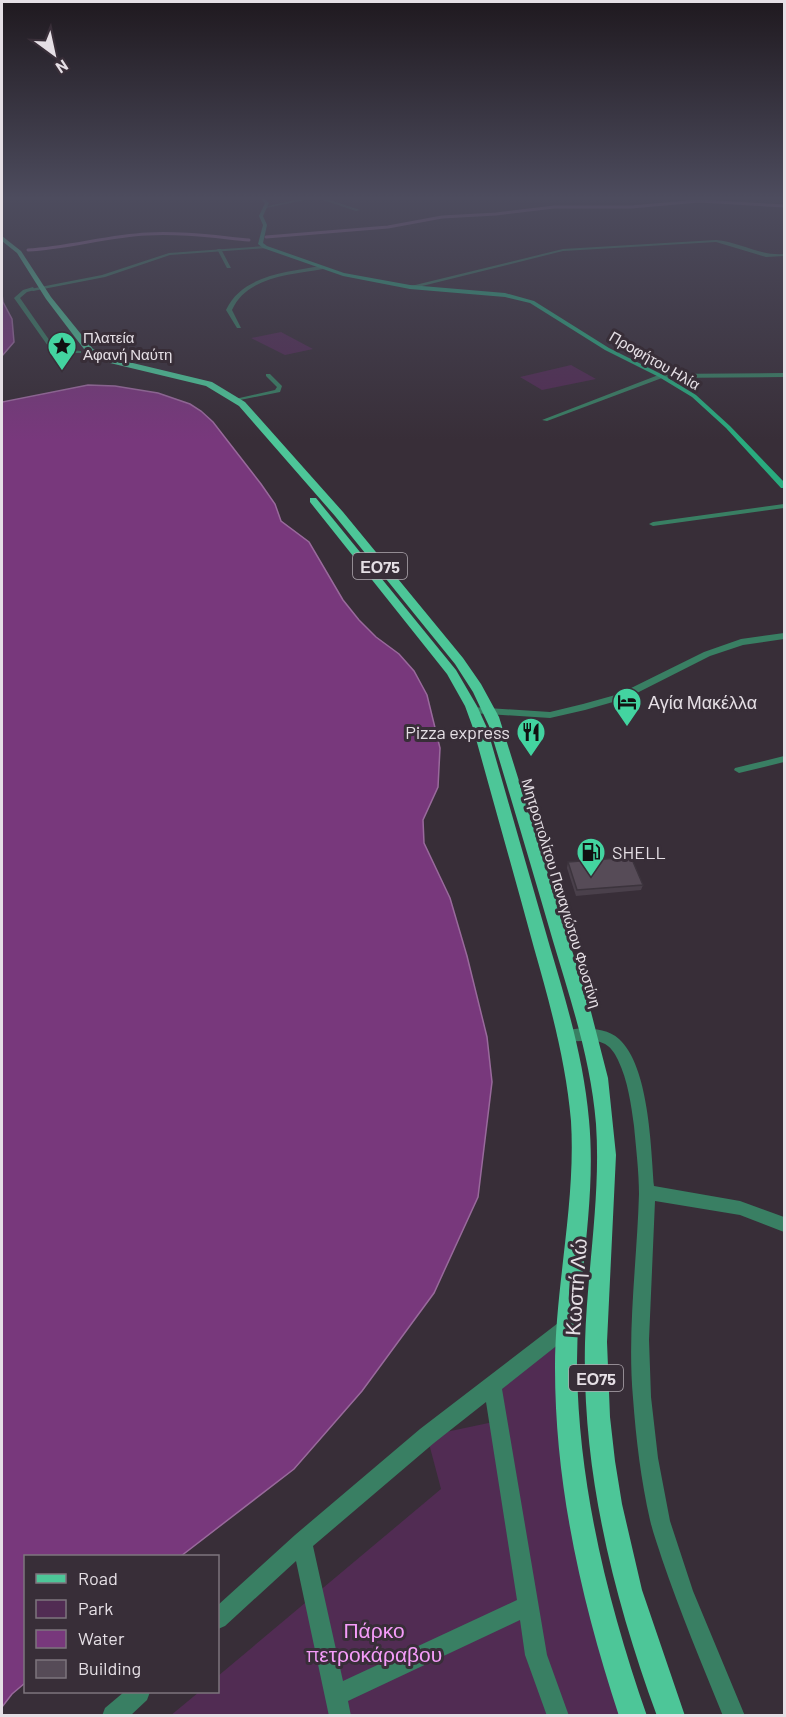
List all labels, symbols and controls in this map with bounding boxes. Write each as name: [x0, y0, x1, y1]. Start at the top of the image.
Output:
north arrow: [24, 24, 84, 84]
text: N: [53, 56, 72, 78]
street label: Προφήτου Ηλία: [607, 327, 704, 393]
place label: Πλατεία Αφανή Ναύτη: [83, 328, 172, 363]
place icon: Πλατεία Αφανή Ναύτη: [46, 330, 78, 372]
road number: ΕΟ75: [353, 553, 407, 579]
hotel icon: Αγία Μακέλλα: [611, 686, 643, 728]
place label: Αγία Μακέλλα: [648, 691, 757, 713]
restaurant icon: Pizza express: [515, 716, 547, 758]
place label: Pizza express: [405, 721, 510, 743]
street label: Μητροπολίτου Παναγιώτου Φωστίνη: [518, 776, 606, 1010]
fuel station icon: SHELL: [575, 836, 607, 878]
place label: SHELL: [612, 841, 666, 863]
street label: Κωστή Λώ: [559, 1237, 591, 1337]
road number: ΕΟ75: [569, 1365, 623, 1391]
legend: [24, 1555, 219, 1693]
text: Road: [78, 1567, 118, 1589]
text: Park: [78, 1597, 113, 1619]
park label: Πάρκο πετροκάραβου: [306, 1617, 442, 1666]
text: Water: [78, 1627, 125, 1649]
text: Building: [78, 1657, 141, 1679]

